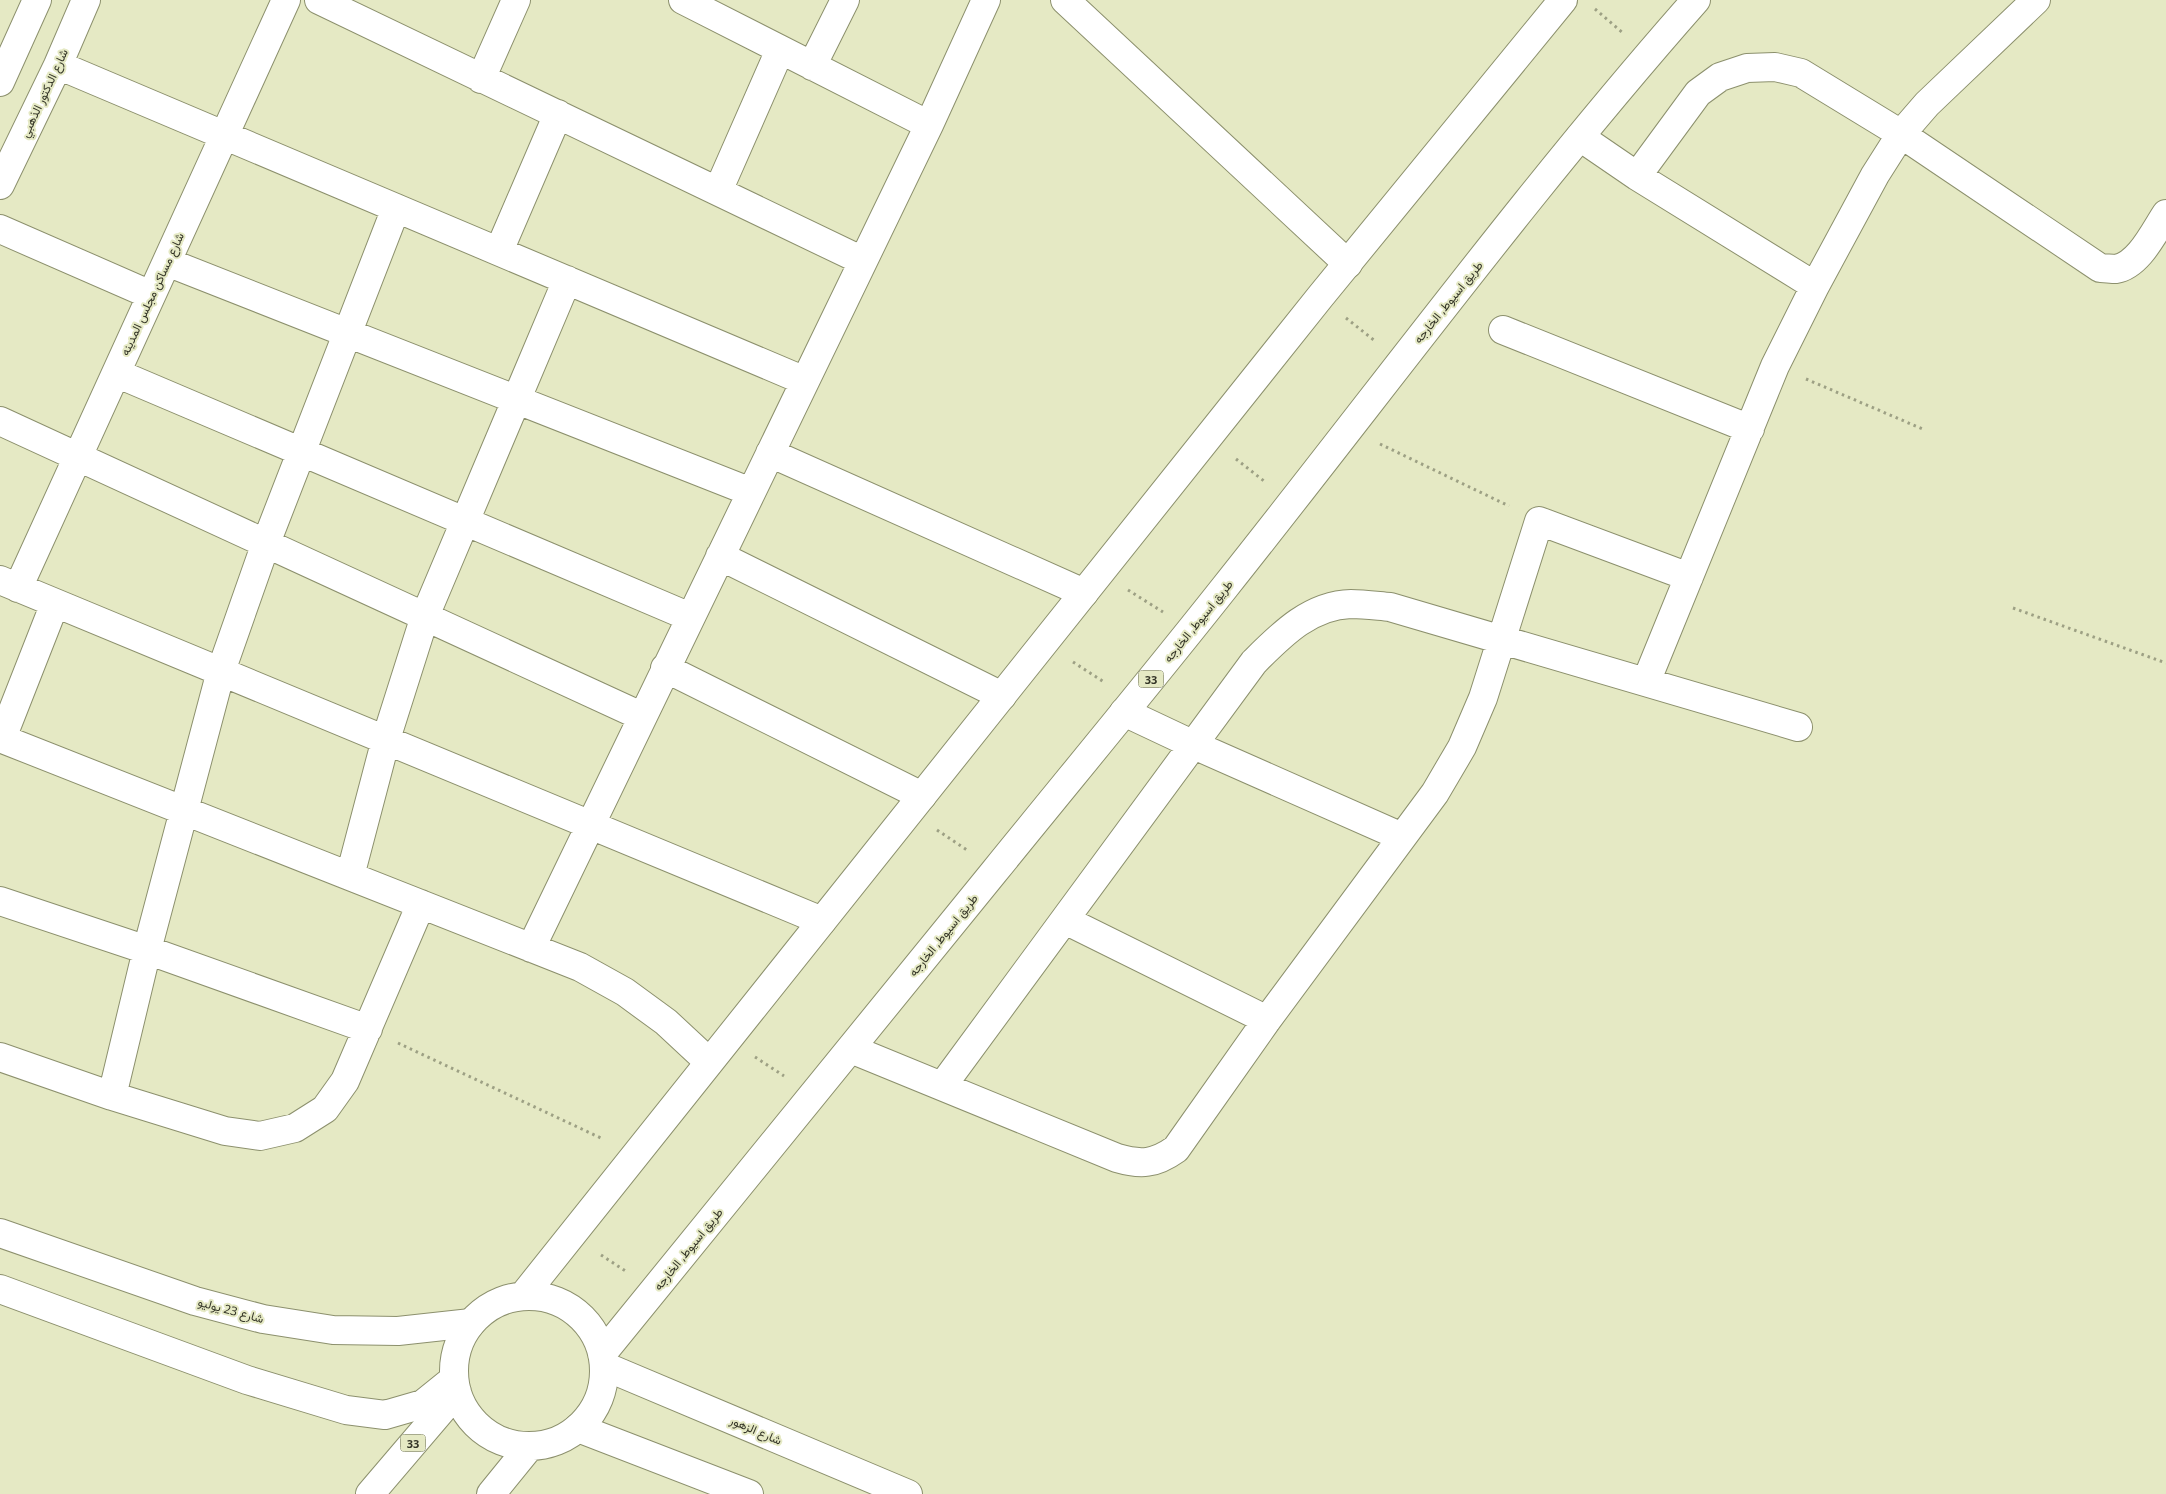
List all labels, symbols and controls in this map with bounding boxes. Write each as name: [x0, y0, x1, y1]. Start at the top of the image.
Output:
street label: شارع الدكتور الذهبي: [16, 46, 74, 141]
street label: شارع مساكن مجلس المدينه: [116, 230, 189, 359]
street label: طريق اسيوط, الخارجه: [1409, 257, 1487, 347]
street label: طريق اسيوط, الخارجه: [1159, 576, 1237, 666]
road number: 33: [1138, 671, 1164, 688]
street label: طريق اسيوط, الخارجه: [904, 890, 982, 980]
street label: طريق اسيوط, الخارجه: [649, 1204, 727, 1294]
street label: شارع 23 يوليو: [196, 1293, 266, 1328]
street label: شارع الزهور: [726, 1411, 785, 1449]
road number: 33: [400, 1435, 426, 1452]

